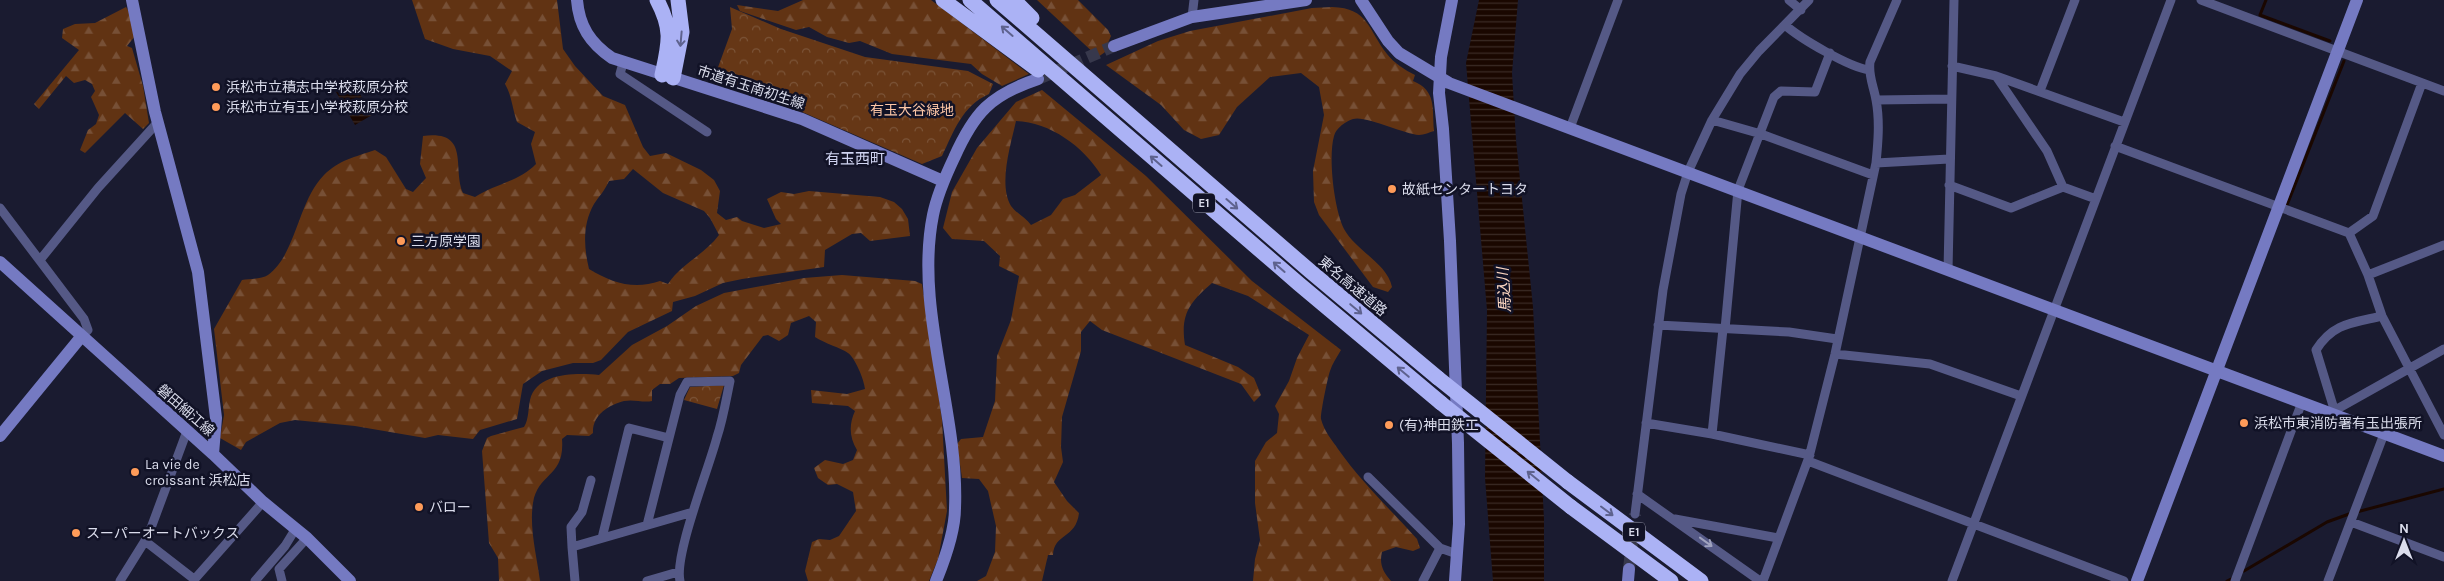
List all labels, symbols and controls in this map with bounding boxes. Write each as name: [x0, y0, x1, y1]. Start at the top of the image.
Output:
one-way arrow: [1000, 26, 1013, 37]
one-way arrow: [676, 31, 686, 47]
street label: 市道有玉南初生線: [695, 62, 807, 113]
place label: 浜松市立積志中学校萩原分校: [226, 79, 408, 96]
marker: 浜松市立積志中学校萩原分校: [210, 81, 222, 93]
place label: 浜松市立有玉小学校萩原分校: [226, 99, 408, 116]
marker: 浜松市立有玉小学校萩原分校: [210, 101, 222, 113]
park label: 有玉大谷緑地: [870, 102, 954, 119]
district label: 有玉西町: [825, 150, 885, 168]
one-way arrow: [1150, 155, 1163, 166]
place label: 故紙センタートヨタ: [1402, 181, 1528, 198]
marker: 故紙センタートヨタ: [1386, 183, 1398, 195]
road number: E1: [1193, 194, 1215, 212]
one-way arrow: [1226, 198, 1239, 209]
place label: 三方原学園: [411, 233, 481, 250]
marker: 三方原学園: [395, 235, 407, 247]
street label: 東名高速道路: [1315, 253, 1390, 320]
one-way arrow: [1273, 262, 1286, 273]
water label: 馬込川: [1494, 265, 1514, 313]
one-way arrow: [1349, 304, 1362, 315]
one-way arrow: [1397, 366, 1410, 377]
street label: 磐田細江線: [154, 381, 218, 440]
place label: 浜松市東消防署有玉出張所: [2254, 415, 2422, 432]
place label: (有)神田鉄工: [1399, 417, 1479, 434]
marker: 浜松市東消防署有玉出張所: [2238, 417, 2250, 429]
marker: (有)神田鉄工: [1383, 419, 1395, 431]
place label: La vie de croissant 浜松店: [145, 456, 251, 489]
marker: La vie de croissant 浜松店: [129, 466, 141, 478]
one-way arrow: [1526, 471, 1539, 482]
place label: バロー: [429, 499, 471, 516]
marker: バロー: [413, 501, 425, 513]
one-way arrow: [1600, 506, 1614, 516]
north arrow: [2379, 516, 2429, 566]
text: N: [2399, 520, 2409, 537]
road number: E1: [1623, 522, 1645, 542]
place label: スーパーオートバックス: [86, 525, 239, 542]
marker: スーパーオートバックス: [70, 527, 82, 539]
one-way arrow: [1699, 537, 1713, 547]

